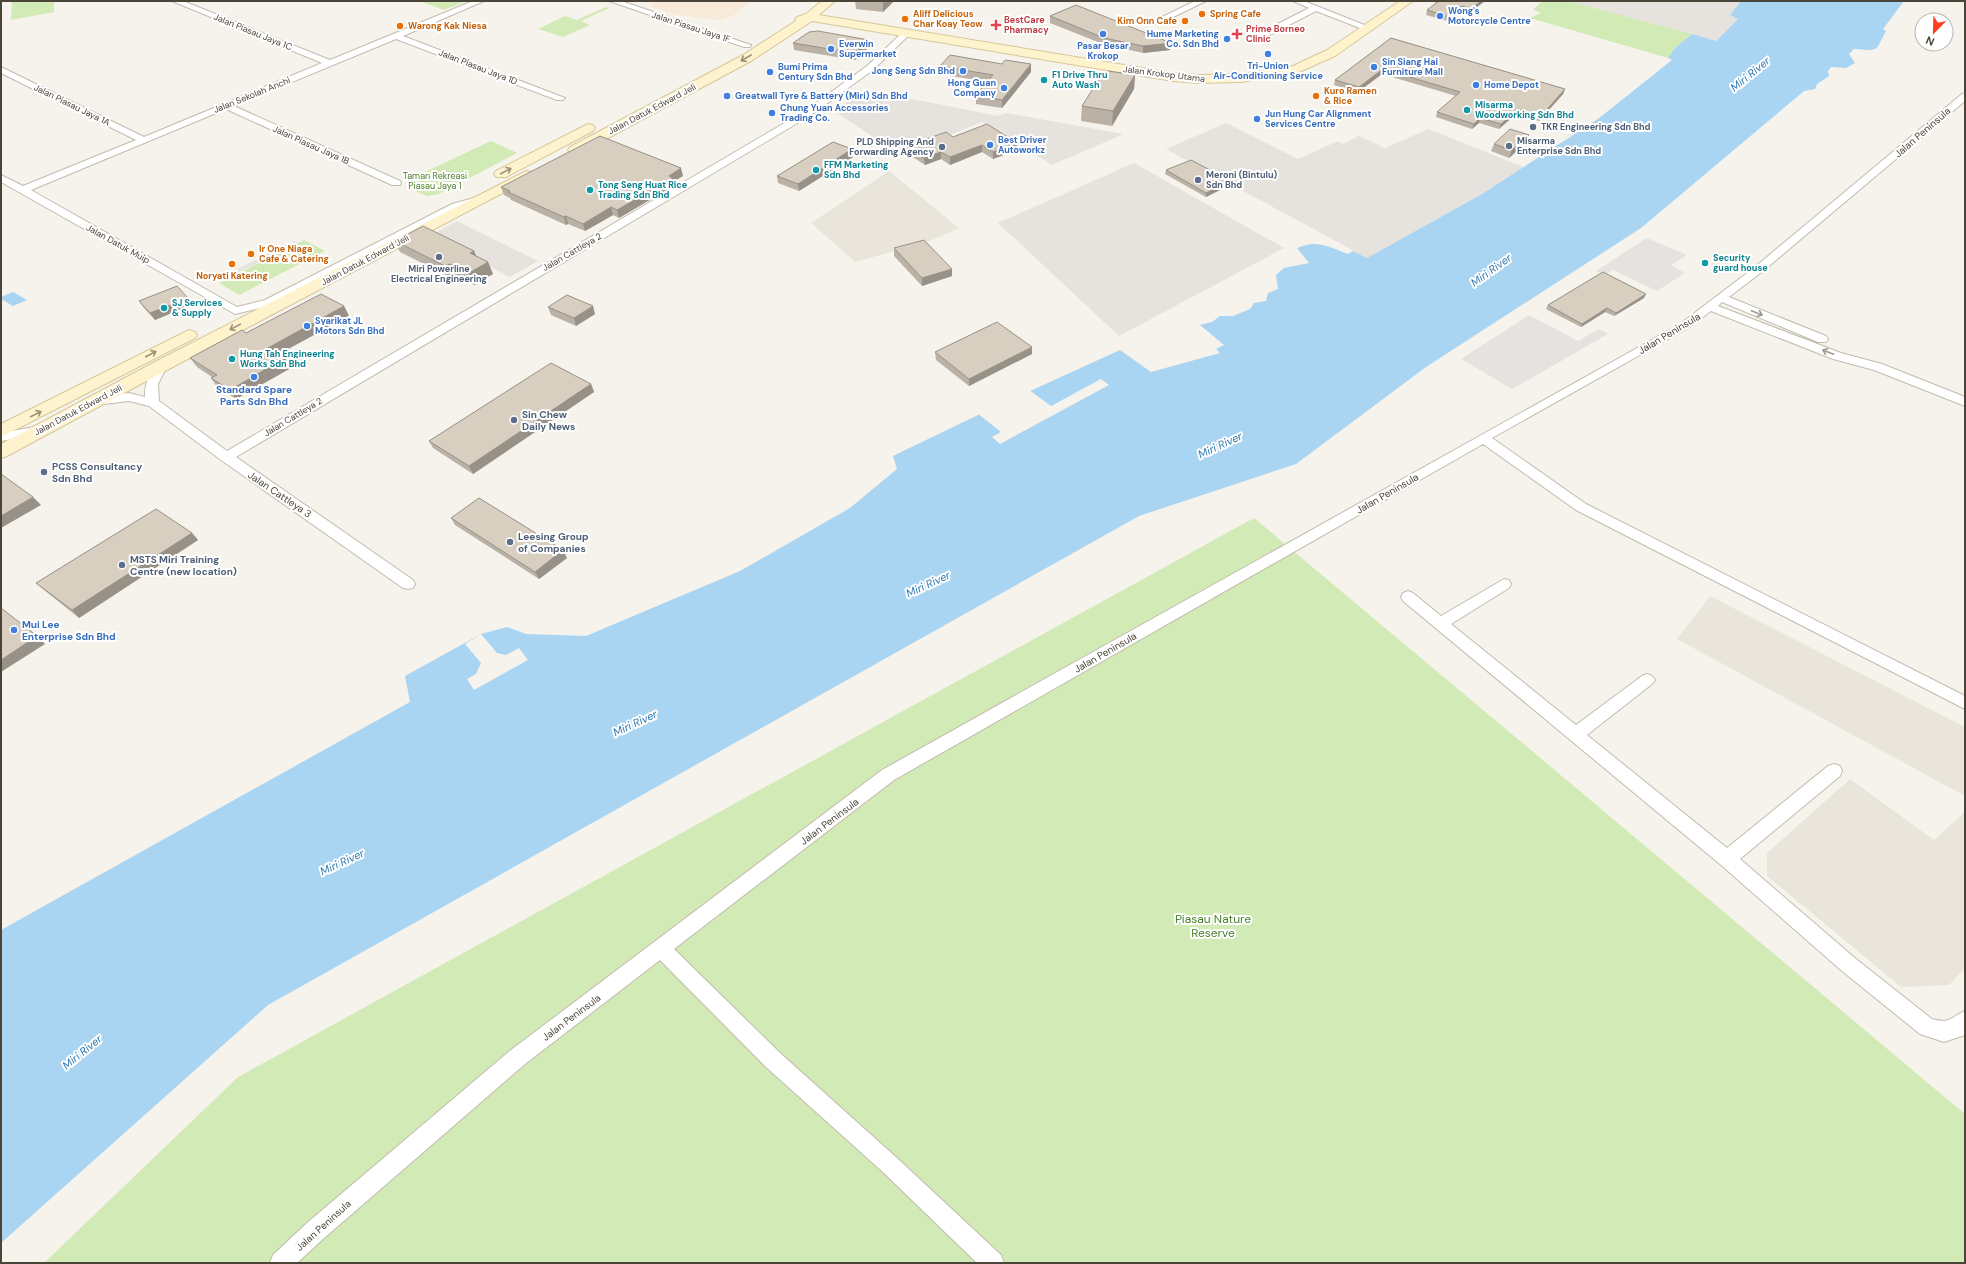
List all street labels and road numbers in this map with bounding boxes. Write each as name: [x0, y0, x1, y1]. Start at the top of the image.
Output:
street label: Jalan Piasau Jaya 1F: [650, 9, 732, 45]
street label: Jalan Piasau Jaya 1C: [212, 11, 295, 53]
street label: Jalan Piasau Jaya 1D: [437, 46, 519, 88]
street label: Jalan Krokop Utama: [1122, 63, 1206, 85]
street label: Jalan Sekolah Anchi: [212, 74, 292, 116]
street label: Jalan Piasau Jaya 1A: [32, 81, 112, 129]
street label: Jalan Datuk Edward Jeli: [606, 81, 698, 137]
street label: Jalan Peninsula: [1892, 105, 1953, 160]
street label: Jalan Piasau Jaya 1B: [271, 123, 351, 167]
street label: Jalan Datuk Muip: [84, 222, 152, 267]
street label: Jalan Cattleya 2: [540, 230, 604, 274]
street label: Jalan Datuk Edward Jeli: [319, 232, 411, 288]
street label: Jalan Peninsula: [1636, 310, 1703, 357]
street label: Jalan Datuk Edward Jeli: [32, 382, 124, 438]
street label: Jalan Cattleya 2: [261, 395, 325, 439]
street label: Jalan Cattleya 3: [245, 468, 314, 520]
street label: Jalan Peninsula: [1354, 470, 1421, 517]
street label: Jalan Peninsula: [1072, 629, 1139, 676]
street label: Jalan Peninsula: [797, 795, 861, 848]
street label: Jalan Peninsula: [539, 991, 603, 1044]
street label: Jalan Peninsula: [293, 1197, 354, 1254]

